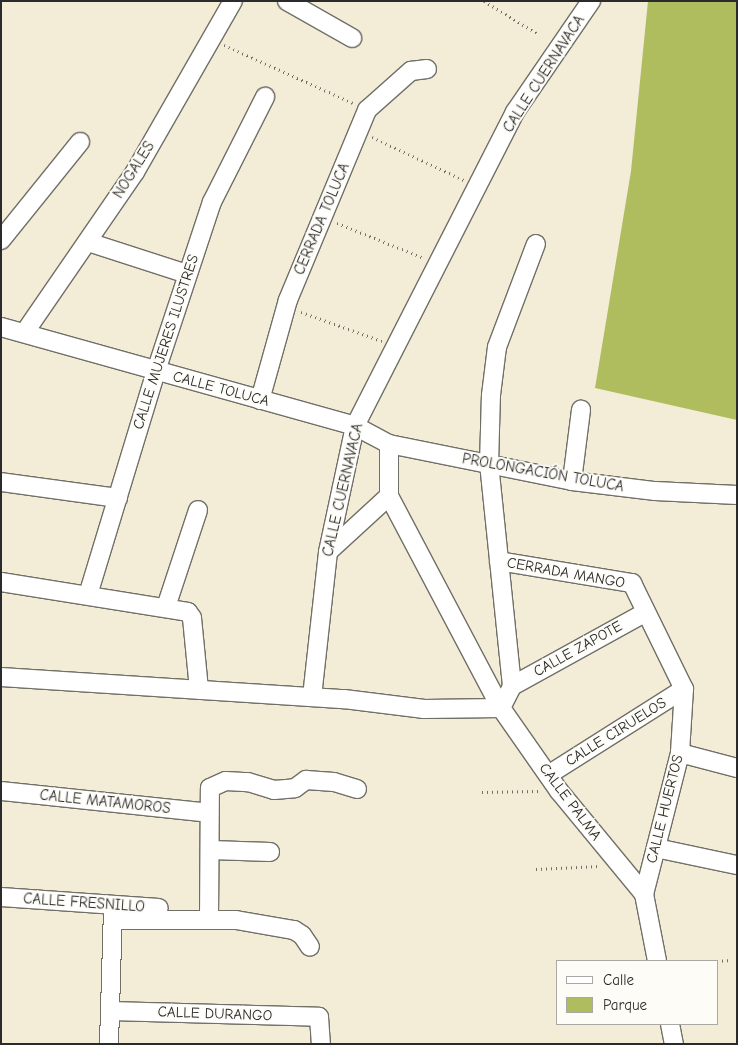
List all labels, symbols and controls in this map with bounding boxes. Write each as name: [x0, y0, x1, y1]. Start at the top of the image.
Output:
street label: CALLE CUERNAVACA: [499, 12, 589, 136]
street label: NOGALES: [109, 138, 159, 202]
street label: CERRADA TOLUCA: [290, 160, 354, 278]
street label: CALLE MUJERES ILUSTRES: [129, 252, 203, 432]
street label: CALLE TOLUCA: [171, 368, 271, 410]
street label: CALLE CUERNAVACA: [319, 422, 367, 558]
street label: PROLONGACIÓN TOLUCA: [461, 450, 625, 496]
street label: CERRADA MANGO: [506, 554, 626, 592]
street label: CALLE ZAPOTE: [531, 617, 625, 681]
street label: CALLE CIRUELOS: [562, 694, 670, 770]
street label: CALLE HUERTOS: [643, 753, 687, 865]
street label: CALLE PALMA: [535, 760, 605, 844]
street label: CALLE MATAMOROS: [39, 786, 171, 818]
street label: CALLE FRESNILLO: [23, 890, 145, 916]
legend: [556, 960, 718, 1025]
text: Calle: [603, 971, 634, 989]
text: Parque: [603, 996, 647, 1014]
street label: CALLE DURANGO: [157, 1003, 273, 1025]

